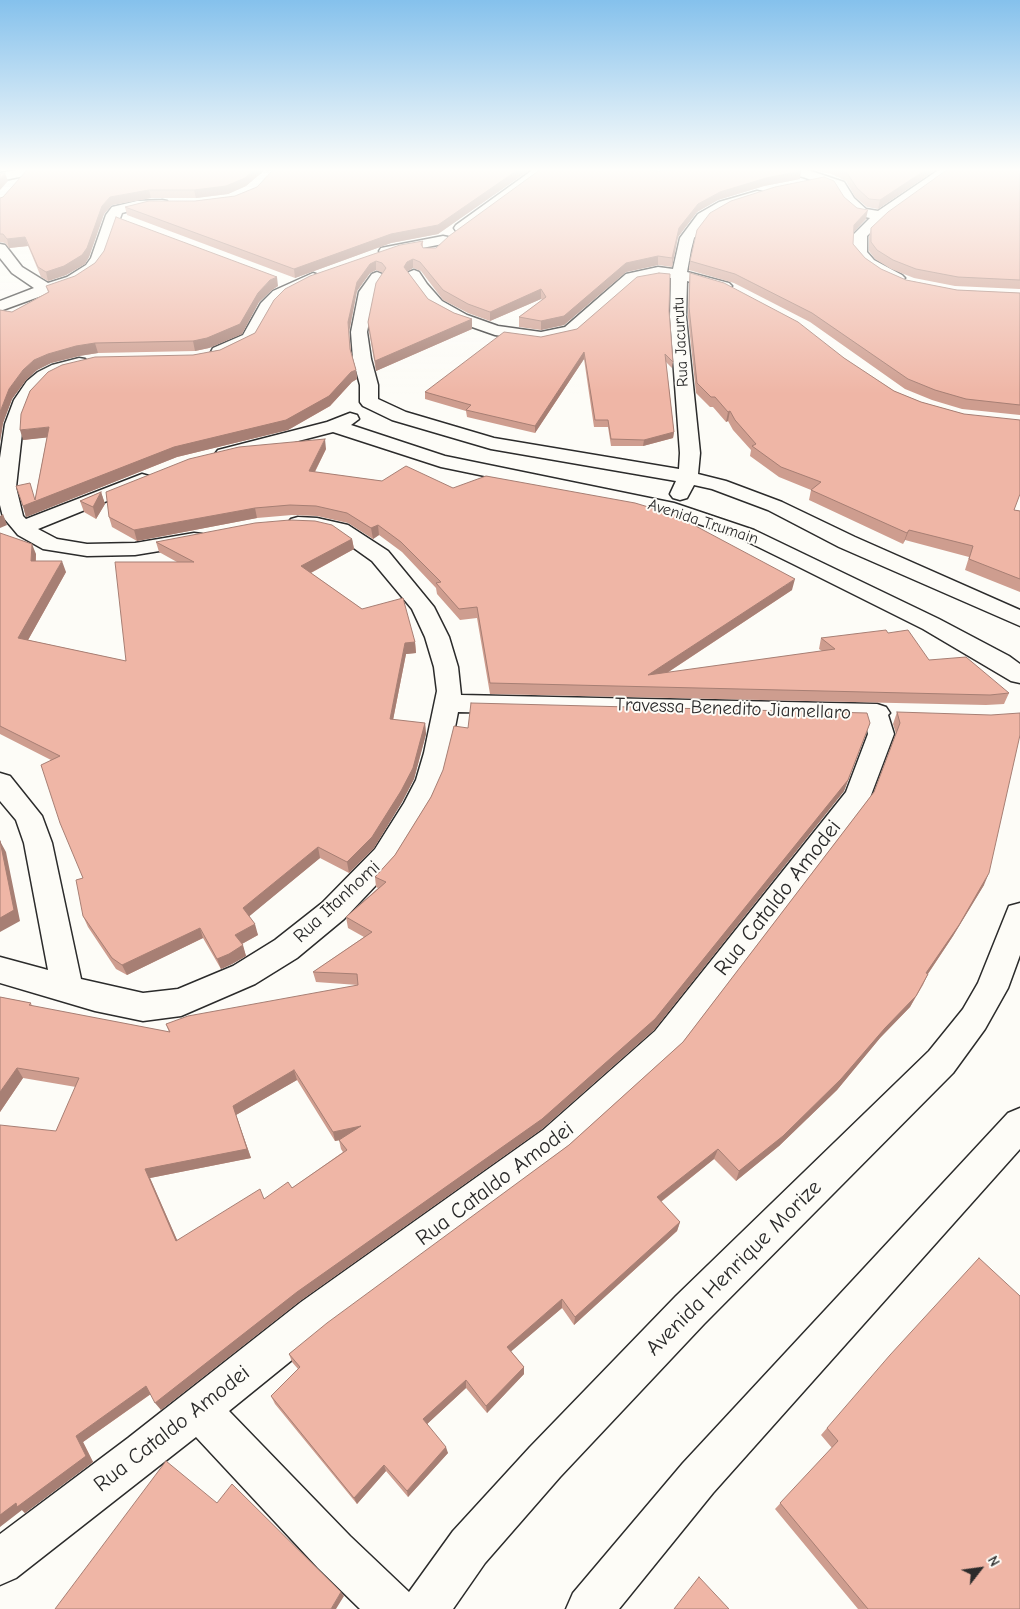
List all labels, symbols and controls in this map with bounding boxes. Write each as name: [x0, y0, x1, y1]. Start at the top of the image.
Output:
street label: Rua Jacurutu: [669, 297, 693, 387]
street label: Avenida Trumain: [645, 495, 761, 549]
street label: Travessa Benedito Jiamellaro: [615, 693, 851, 725]
street label: Rua Cataldo Amodei: [709, 815, 847, 981]
street label: Rua Itanhomi: [289, 856, 385, 948]
street label: Rua Cataldo Amodei: [411, 1116, 579, 1252]
street label: Avenida Henrique Morize: [641, 1175, 827, 1361]
street label: Rua Cataldo Amodei: [89, 1360, 255, 1498]
north arrow: [955, 1544, 1005, 1594]
text: N: [984, 1553, 1003, 1569]

